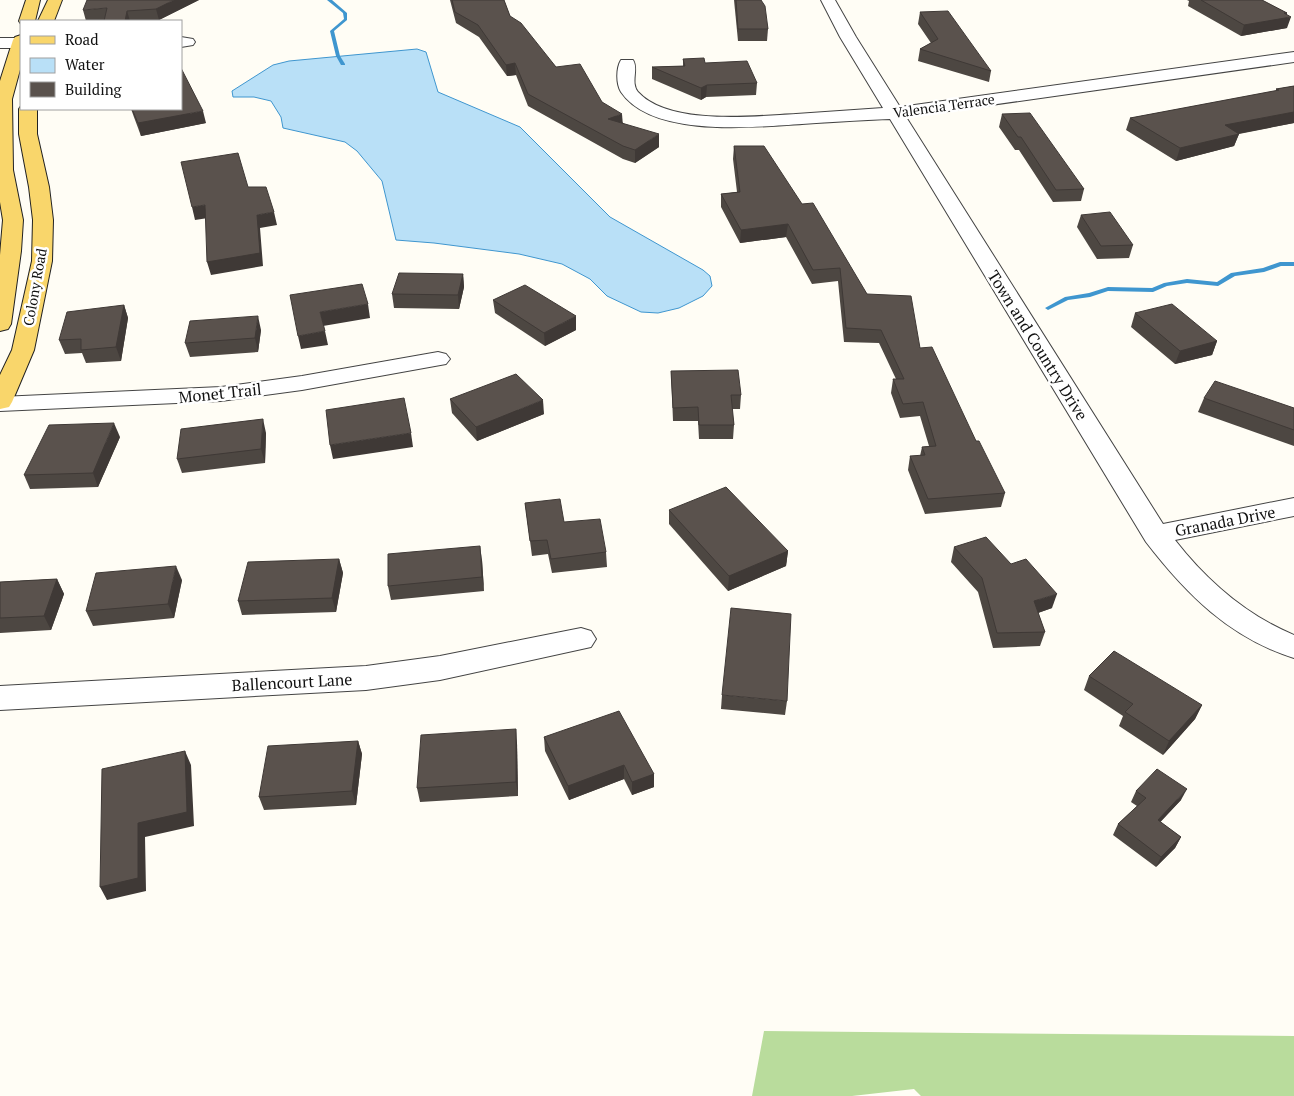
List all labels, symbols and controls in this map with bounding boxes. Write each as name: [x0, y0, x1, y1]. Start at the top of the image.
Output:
legend: [20, 20, 182, 110]
text: Road: [65, 29, 98, 49]
text: Water: [65, 54, 105, 74]
text: Building: [65, 79, 123, 99]
street label: Valencia Terrace: [892, 89, 996, 122]
street label: Colony Road: [18, 246, 51, 327]
street label: Town and Country Drive: [983, 266, 1093, 424]
street label: Monet Trail: [177, 378, 263, 408]
street label: Granada Drive: [1173, 500, 1277, 542]
street label: Ballencourt Lane: [231, 668, 353, 696]

